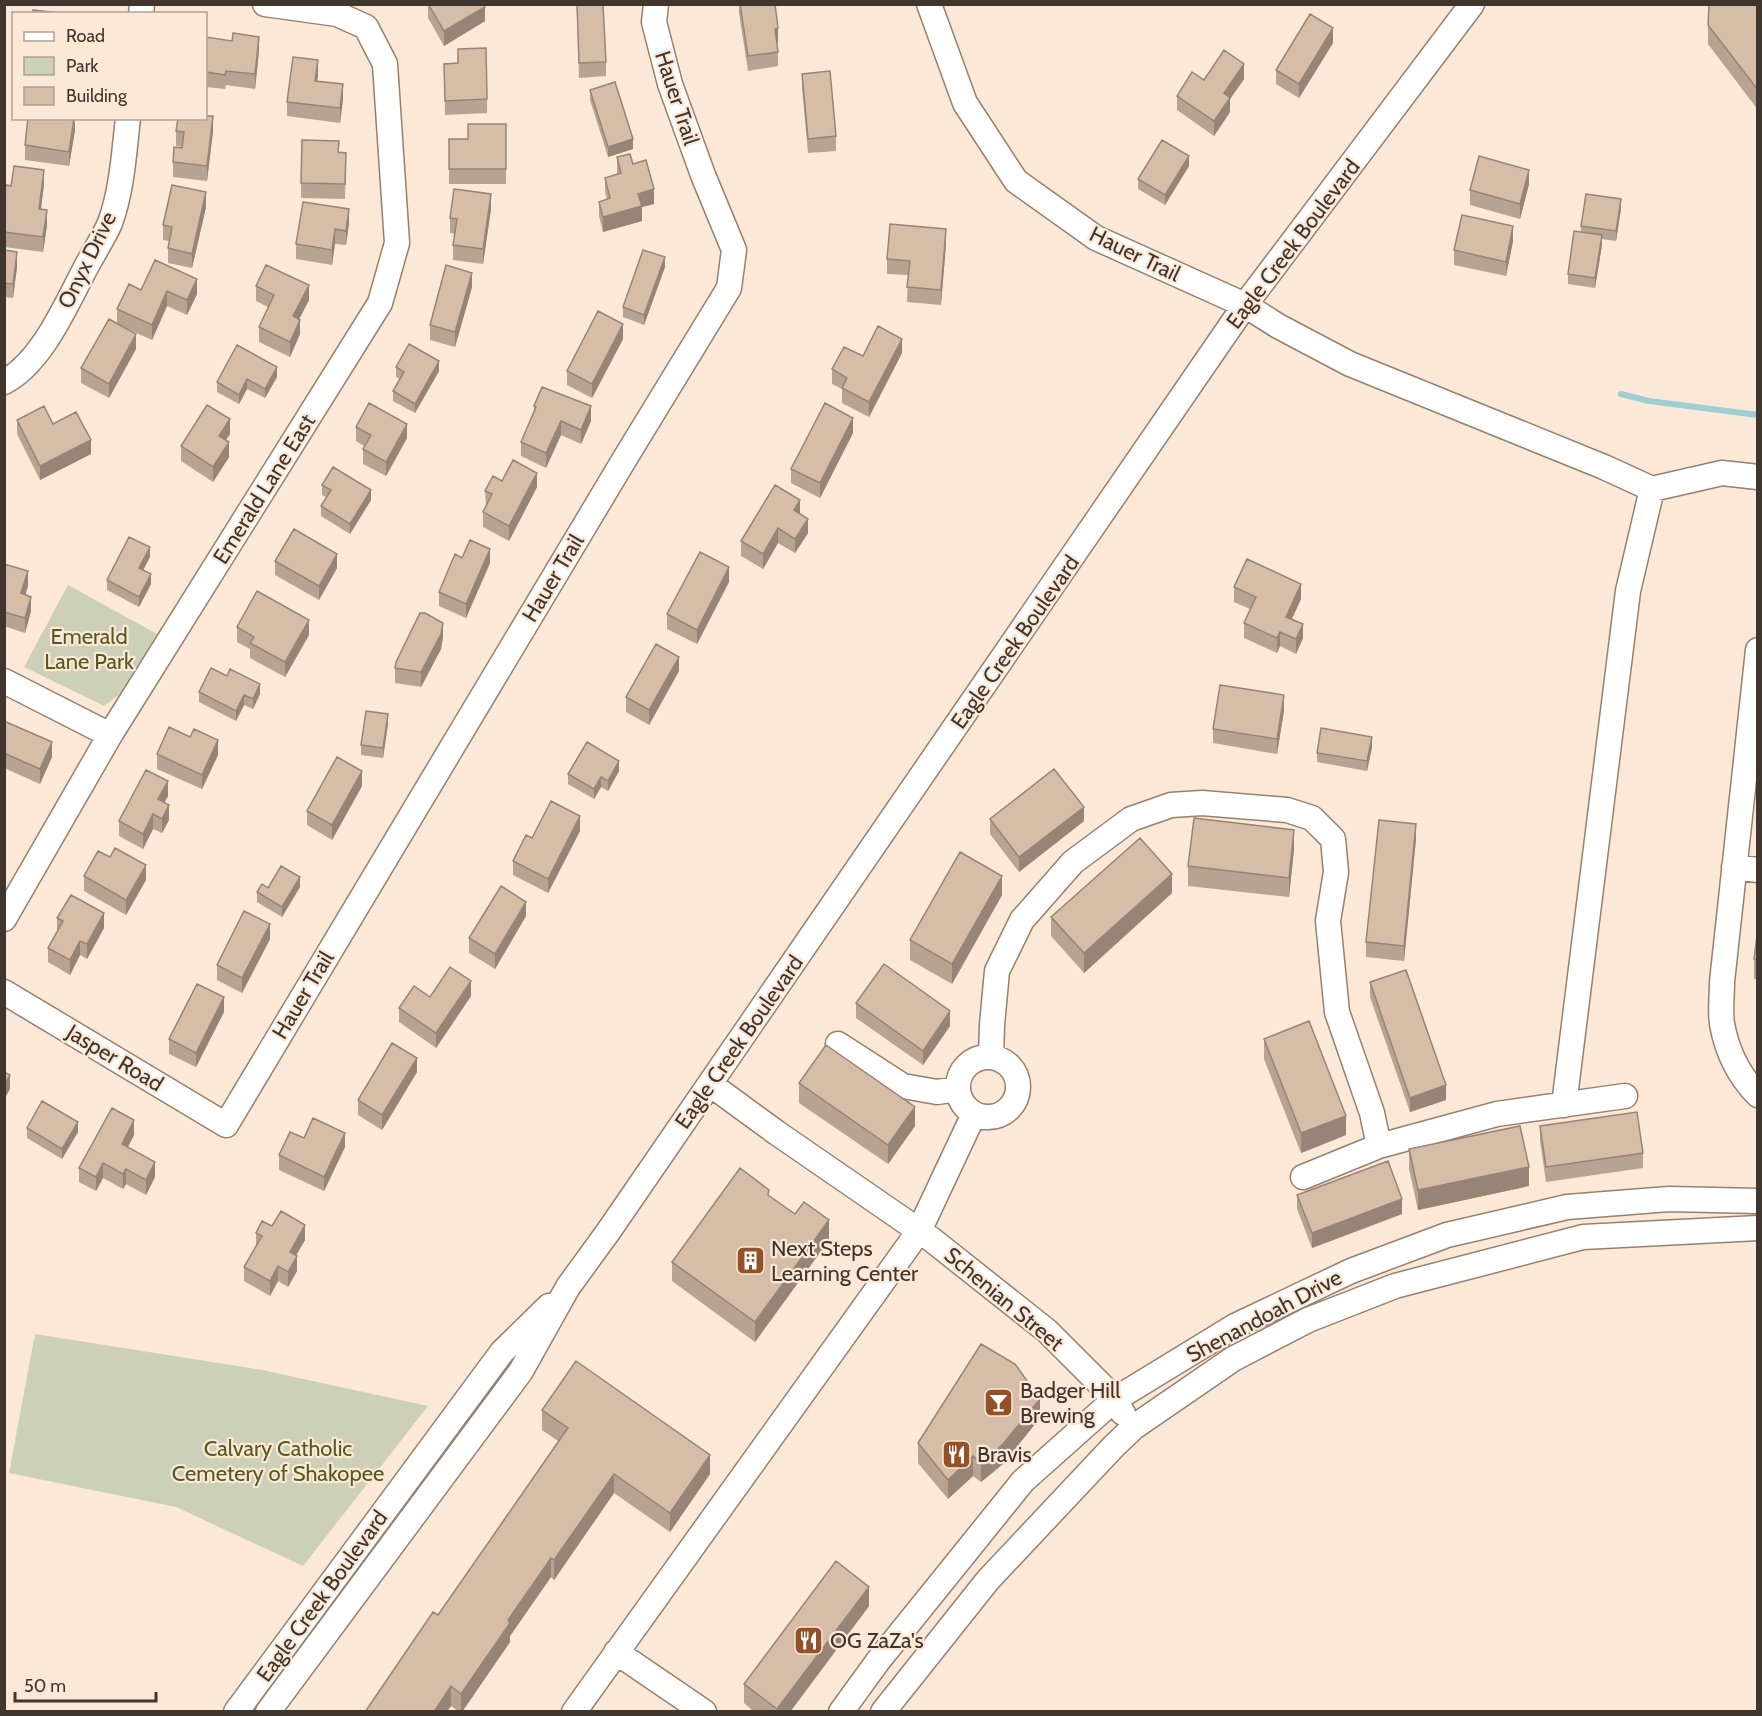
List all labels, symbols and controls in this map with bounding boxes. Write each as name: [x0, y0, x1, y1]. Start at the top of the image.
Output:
legend: [12, 12, 207, 120]
text: Road: [66, 25, 105, 47]
street label: Hauer Trail: [649, 47, 705, 149]
text: Park: [66, 55, 99, 77]
text: Building: [66, 85, 128, 107]
street label: Eagle Creek Boulevard: [1220, 154, 1366, 334]
street label: Onyx Drive: [52, 207, 122, 313]
street label: Hauer Trail: [1085, 220, 1185, 288]
street label: Emerald Lane East: [207, 409, 321, 569]
street label: Hauer Trail: [516, 529, 590, 627]
street label: Eagle Creek Boulevard: [945, 550, 1085, 734]
park label: Emerald Lane Park: [44, 623, 134, 675]
street label: Hauer Trail: [266, 946, 340, 1044]
street label: Eagle Creek Boulevard: [669, 950, 809, 1134]
street label: Jasper Road: [61, 1018, 168, 1097]
place label: Next Steps Learning Center: [771, 1235, 918, 1287]
street label: Schenian Street: [939, 1241, 1070, 1357]
building icon: Next Steps Learning Center: [734, 1245, 766, 1277]
street label: Shenandoah Drive: [1182, 1264, 1346, 1368]
place label: Badger Hill Brewing: [1020, 1377, 1121, 1429]
bar icon: Badger Hill Brewing: [983, 1387, 1015, 1419]
park label: Calvary Catholic Cemetery of Shakopee: [172, 1435, 384, 1487]
restaurant icon: Bravis: [940, 1438, 972, 1470]
place label: Bravis: [977, 1441, 1032, 1468]
street label: Eagle Creek Boulevard: [251, 1505, 393, 1687]
restaurant icon: OG ZaZa's: [793, 1624, 825, 1656]
place label: OG ZaZa's: [830, 1627, 924, 1654]
scale bar: [15, 1665, 156, 1703]
text: 50 m: [24, 1675, 66, 1697]

